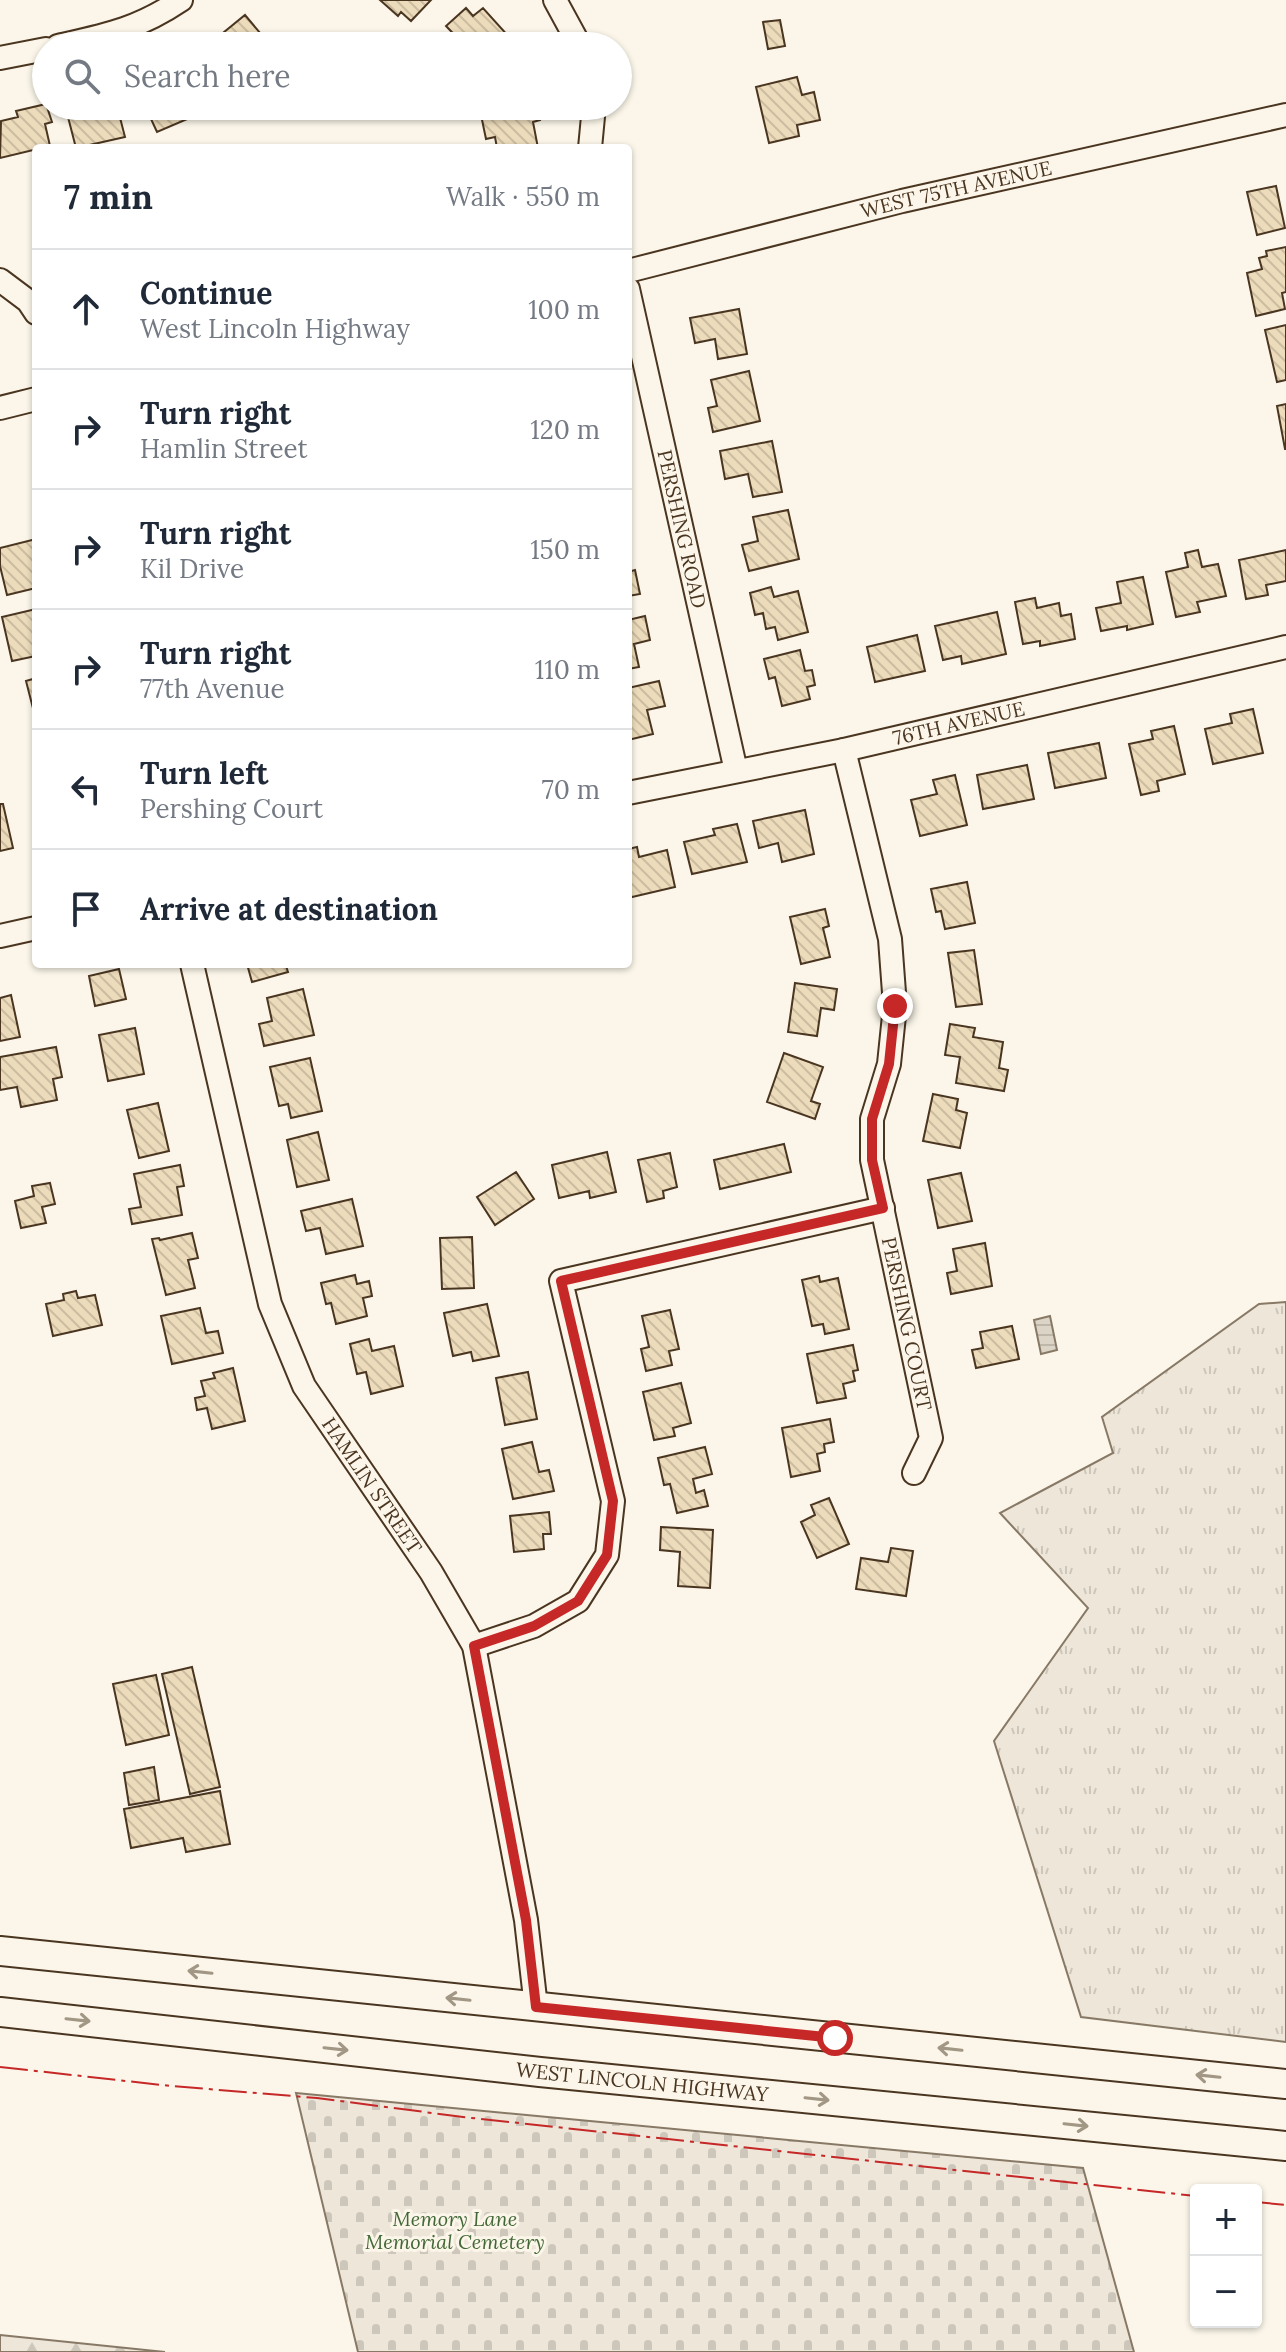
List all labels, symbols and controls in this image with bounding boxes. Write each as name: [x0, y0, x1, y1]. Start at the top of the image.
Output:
search box: [32, 32, 632, 120]
icon: search: [60, 54, 104, 98]
text: Search here: [124, 57, 291, 95]
street label: WEST 75TH AVENUE: [857, 155, 1054, 223]
text: 7 min: [64, 175, 153, 218]
text: Walk · 550 m: [446, 180, 600, 213]
text: Continue: [140, 274, 272, 312]
icon: ahead: [64, 287, 108, 331]
text: 100 m: [528, 293, 600, 326]
text: West Lincoln Highway: [140, 312, 410, 345]
text: Turn right: [140, 394, 291, 432]
icon: right: [64, 407, 108, 451]
text: 120 m: [530, 413, 600, 446]
text: Hamlin Street: [140, 432, 307, 465]
street label: PERSHING ROAD: [652, 447, 712, 611]
text: Turn right: [140, 514, 291, 552]
icon: right: [64, 527, 108, 571]
text: 150 m: [530, 533, 600, 566]
text: Kil Drive: [140, 552, 244, 585]
text: Turn right: [140, 634, 291, 672]
icon: right: [64, 647, 108, 691]
text: 110 m: [535, 653, 600, 686]
text: 77th Avenue: [140, 672, 285, 705]
street label: 76TH AVENUE: [890, 695, 1027, 750]
text: Turn left: [140, 754, 268, 792]
icon: left: [64, 767, 108, 811]
text: 70 m: [542, 773, 600, 806]
text: Pershing Court: [140, 792, 323, 825]
icon: arrive: [64, 887, 108, 931]
text: Arrive at destination: [140, 890, 438, 928]
route end: [877, 988, 913, 1024]
street label: PERSHING COURT: [877, 1235, 938, 1413]
street label: HAMLIN STREET: [317, 1412, 428, 1558]
one-way arrow: [187, 1965, 214, 1980]
one-way arrow: [445, 1992, 472, 2007]
one-way arrow: [64, 2013, 90, 2028]
route start: [817, 2020, 853, 2056]
one-way arrow: [322, 2042, 349, 2057]
one-way arrow: [937, 2042, 964, 2057]
street label: WEST LINCOLN HIGHWAY: [515, 2056, 770, 2107]
one-way arrow: [1195, 2068, 1222, 2083]
one-way arrow: [803, 2092, 830, 2107]
one-way arrow: [1062, 2118, 1089, 2133]
map controls: [1190, 2184, 1262, 2328]
button: +: [1190, 2184, 1262, 2256]
park label: Memory Lane Memorial Cemetery: [365, 2206, 545, 2254]
button: −: [1190, 2256, 1262, 2328]

